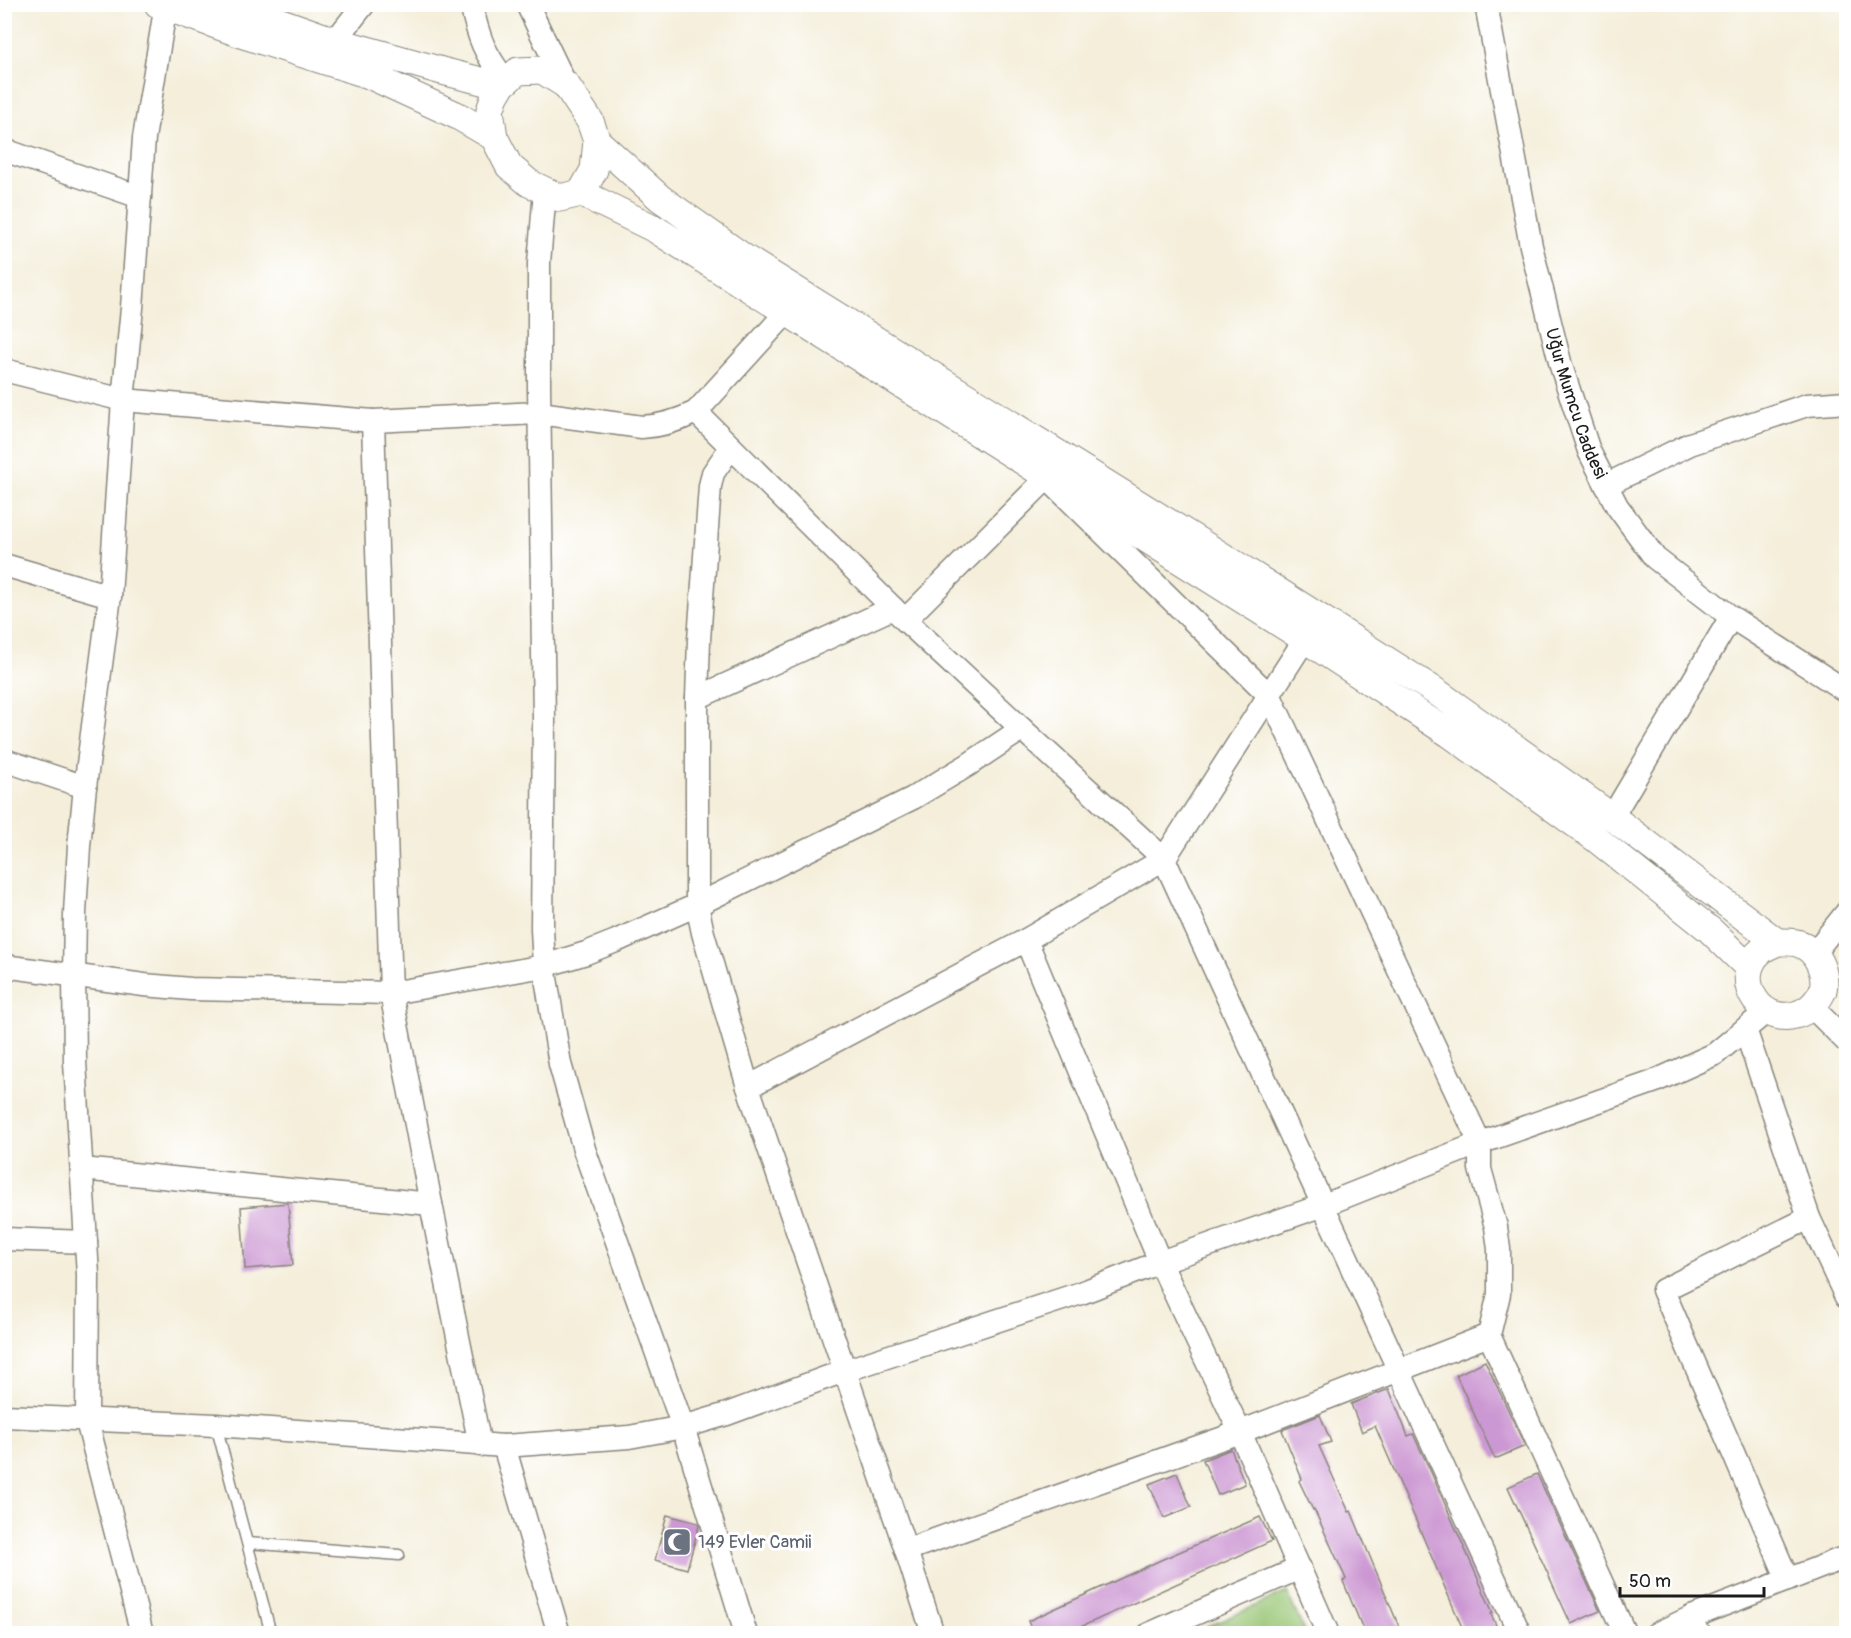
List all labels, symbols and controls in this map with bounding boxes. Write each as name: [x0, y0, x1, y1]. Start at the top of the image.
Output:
street label: Uğur Mumcu Caddesi: [1540, 326, 1613, 483]
mosque icon: 149 Evler Camii: [661, 1526, 693, 1558]
place label: 149 Evler Camii: [698, 1531, 811, 1554]
scale bar: [1620, 1560, 1764, 1598]
text: 50 m: [1629, 1570, 1671, 1593]

